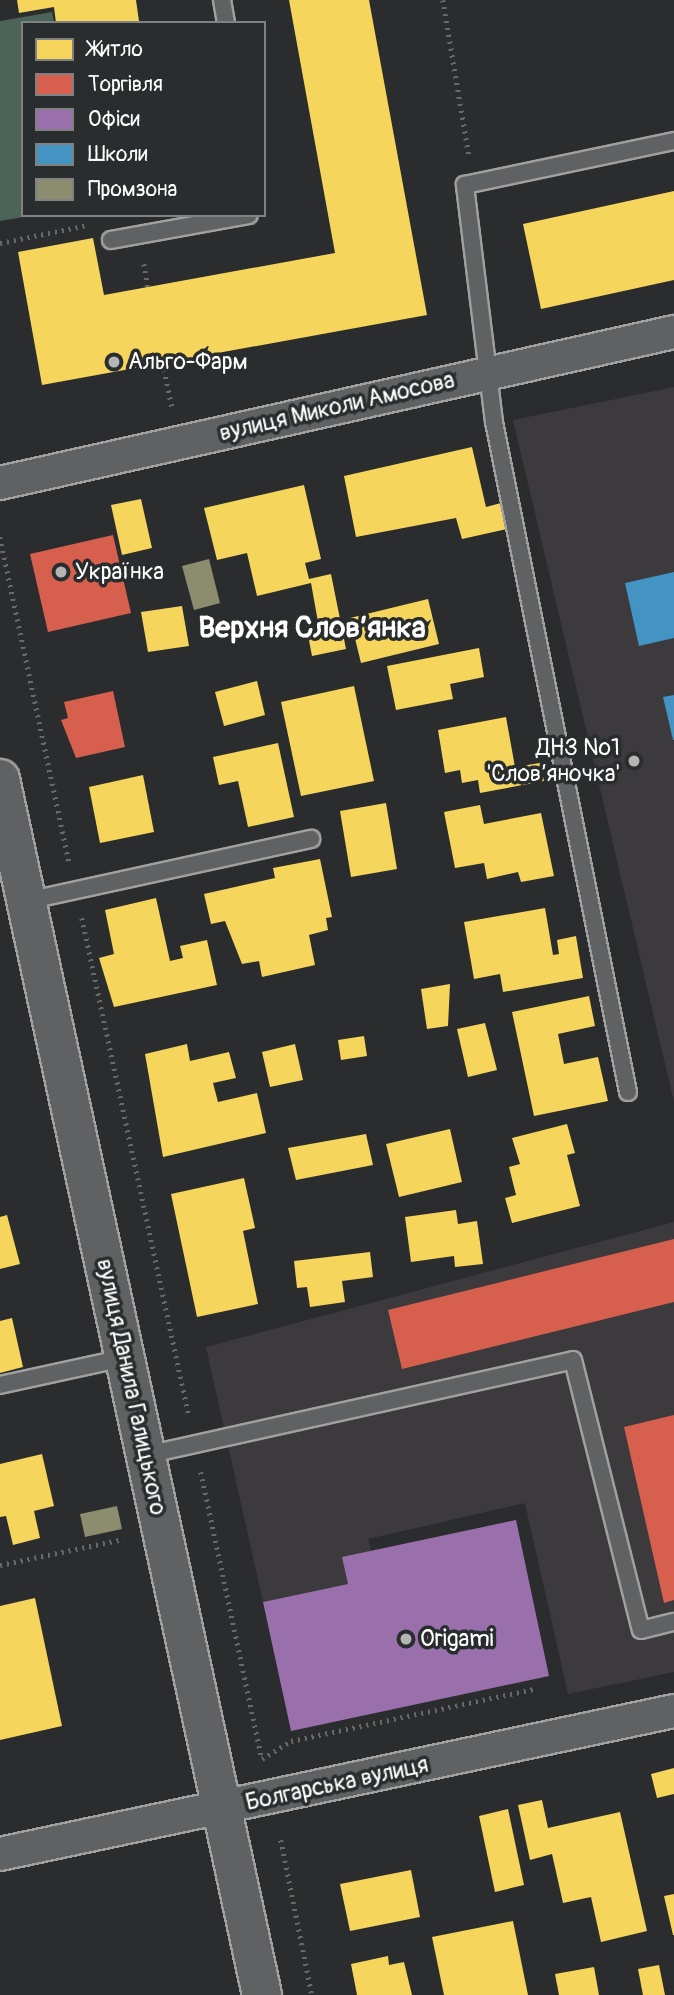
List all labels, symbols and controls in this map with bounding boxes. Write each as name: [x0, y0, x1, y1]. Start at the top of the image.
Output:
legend: [21, 21, 266, 217]
text: Житло: [88, 36, 143, 63]
text: Торгівля: [88, 71, 163, 98]
text: Офіси: [88, 106, 140, 133]
text: Школи: [88, 141, 148, 168]
text: Промзона: [88, 176, 177, 203]
place label: Альго-Фарм: [128, 348, 248, 376]
marker: Альго-Фарм: [106, 354, 122, 370]
street label: вулиця Миколи Амосова: [217, 367, 457, 447]
place label: Українка: [75, 558, 164, 586]
marker: Українка: [53, 564, 69, 580]
district label: Верхня Слов’янка: [198, 610, 426, 646]
place label: ДНЗ №1 'Слов’яночка': [487, 734, 620, 788]
marker: ДНЗ №1 'Слов’яночка': [626, 753, 642, 769]
street label: вулиця Данила Галицького: [90, 1256, 172, 1518]
place label: Origami: [420, 1625, 494, 1653]
marker: Origami: [398, 1631, 414, 1647]
street label: Болгарська вулиця: [243, 1751, 431, 1817]

